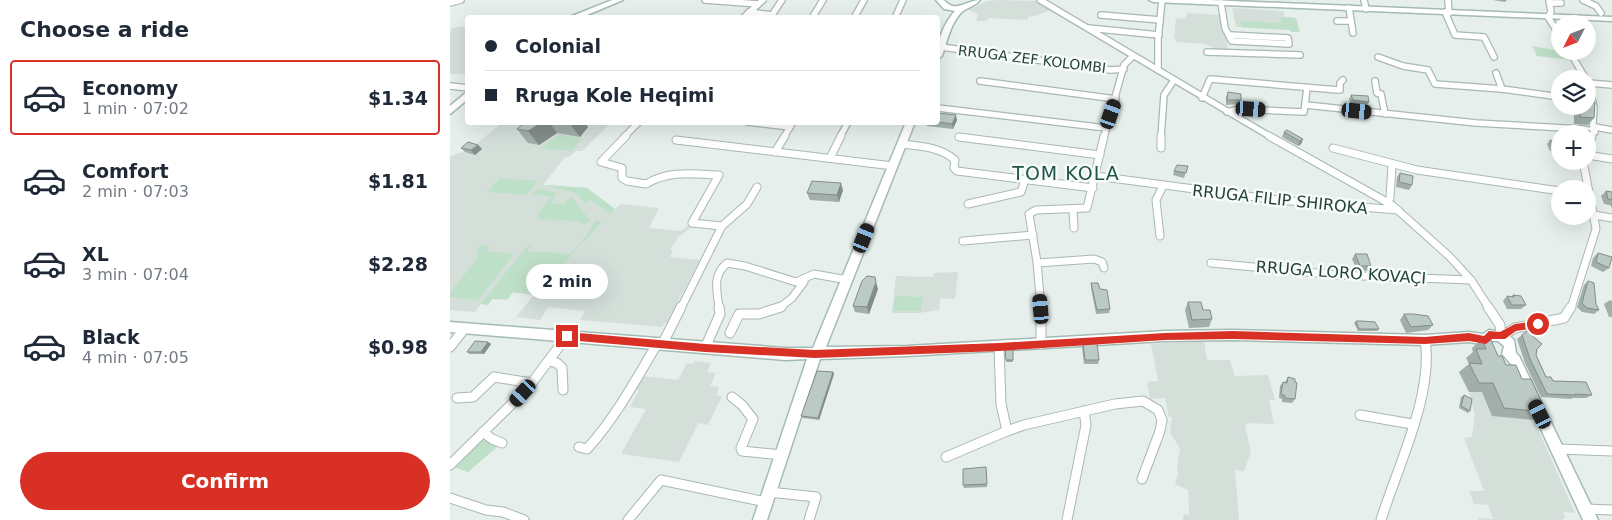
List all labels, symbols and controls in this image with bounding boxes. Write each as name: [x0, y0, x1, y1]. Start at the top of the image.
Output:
north arrow: [1551, 15, 1596, 60]
map controls: [1551, 15, 1596, 225]
text: Choose a ride: [20, 17, 189, 42]
text: Colonial: [515, 35, 601, 57]
street label: RRUGA ZEF KOLOMBI: [957, 42, 1107, 76]
button: layers: [1551, 70, 1596, 115]
icon: car: [22, 75, 67, 120]
text: Economy: [82, 77, 178, 99]
text: Rruga Kole Heqimi: [515, 84, 714, 106]
text: $1.34: [368, 87, 428, 109]
car: [1099, 97, 1122, 131]
text: 1 min · 07:02: [82, 99, 189, 118]
car: [1235, 101, 1266, 117]
car: [1341, 102, 1372, 120]
button: +: [1551, 125, 1596, 170]
icon: car: [22, 158, 67, 203]
text: Comfort: [82, 160, 169, 182]
district label: TOM KOLA: [1011, 162, 1120, 184]
text: $1.81: [368, 170, 428, 192]
button: −: [1551, 180, 1596, 225]
street label: RRUGA FILIP SHIROKA: [1191, 181, 1369, 218]
text: 2 min · 07:03: [82, 182, 189, 201]
car: [851, 221, 876, 255]
icon: car: [22, 241, 67, 286]
text: XL: [82, 243, 109, 265]
text: $2.28: [368, 253, 428, 275]
street label: RRUGA LORO KOVAÇI: [1255, 257, 1427, 288]
callout: 2 min: [526, 264, 608, 298]
text: 3 min · 07:04: [82, 265, 189, 284]
text: 2 min: [542, 272, 592, 291]
car: [1032, 293, 1049, 325]
route start: [1527, 313, 1549, 335]
icon: car: [22, 324, 67, 369]
route end: [556, 325, 578, 347]
text: Black: [82, 326, 140, 348]
text: $0.98: [368, 336, 428, 358]
text: 4 min · 07:05: [82, 348, 189, 367]
car: [507, 377, 538, 409]
car: [1526, 397, 1553, 431]
button: Confirm: [20, 452, 430, 510]

